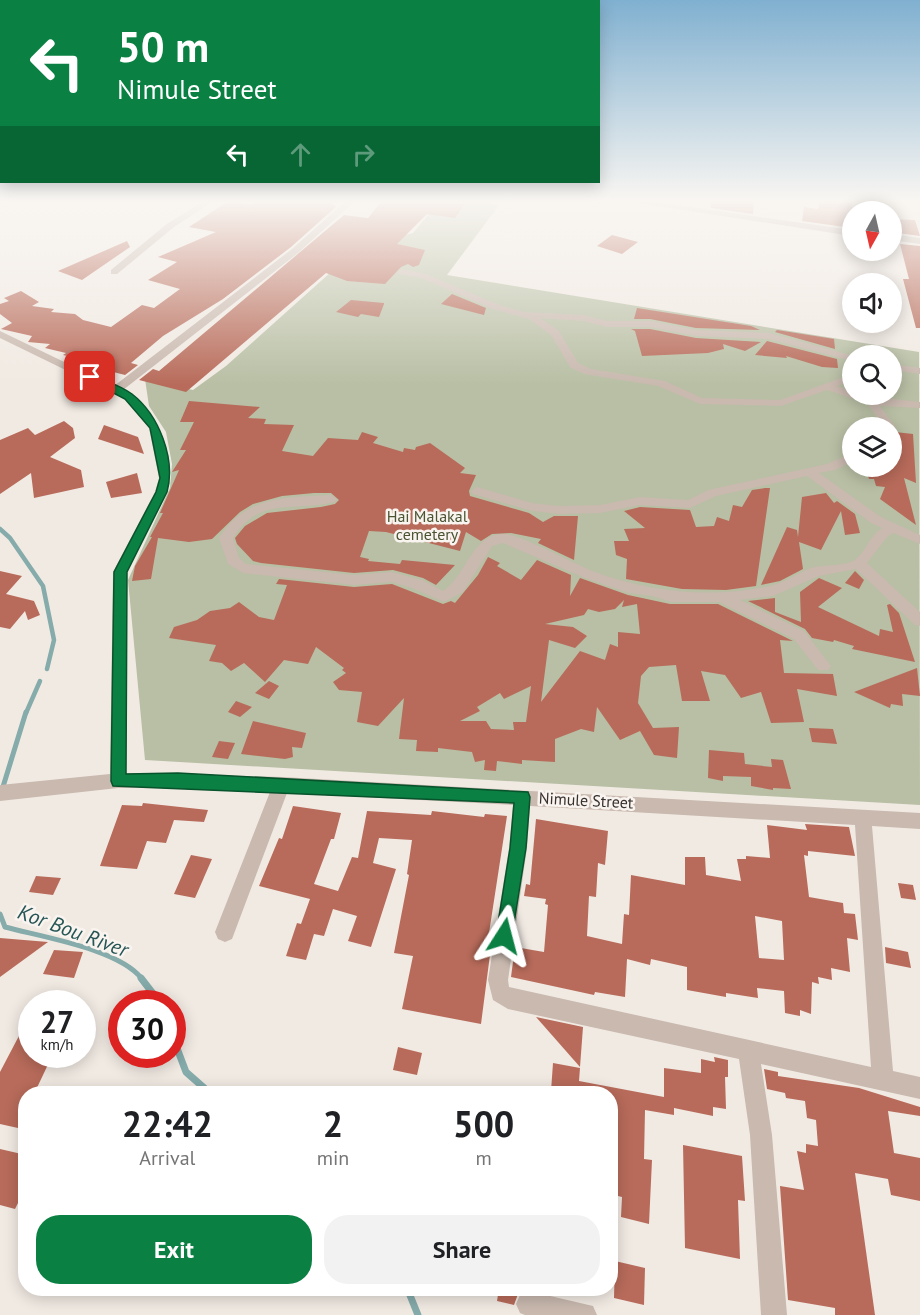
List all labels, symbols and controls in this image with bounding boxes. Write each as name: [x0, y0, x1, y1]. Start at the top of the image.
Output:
text: 50 m: [117, 19, 209, 74]
icon: left: [18, 24, 96, 102]
text: Nimule Street: [117, 72, 277, 106]
icon: left: [221, 138, 254, 171]
icon: ahead: [284, 138, 317, 171]
icon: right: [347, 138, 380, 171]
north arrow: [842, 201, 902, 261]
map controls: [842, 201, 902, 477]
button: sound: [842, 273, 902, 333]
button: search: [842, 345, 902, 405]
pin: [64, 351, 115, 402]
icon: arrive: [73, 360, 106, 393]
button: layers: [842, 417, 902, 477]
park label: Hai Malakal cemetery: [387, 506, 468, 544]
street label: Nimule Street: [538, 788, 634, 812]
water label: Kor Bou River: [14, 898, 134, 964]
position arrow: [472, 904, 536, 968]
speed limit sign: 30: [108, 990, 186, 1068]
text: 27: [40, 1002, 74, 1041]
text: km/h: [41, 1035, 73, 1054]
text: 22:42: [122, 1100, 213, 1147]
text: 2: [323, 1100, 343, 1147]
text: 500: [453, 1100, 514, 1147]
text: Arrival: [139, 1145, 195, 1171]
text: min: [317, 1145, 349, 1171]
text: m: [476, 1145, 492, 1171]
button: Exit: [36, 1215, 312, 1284]
button: Share: [324, 1215, 600, 1284]

